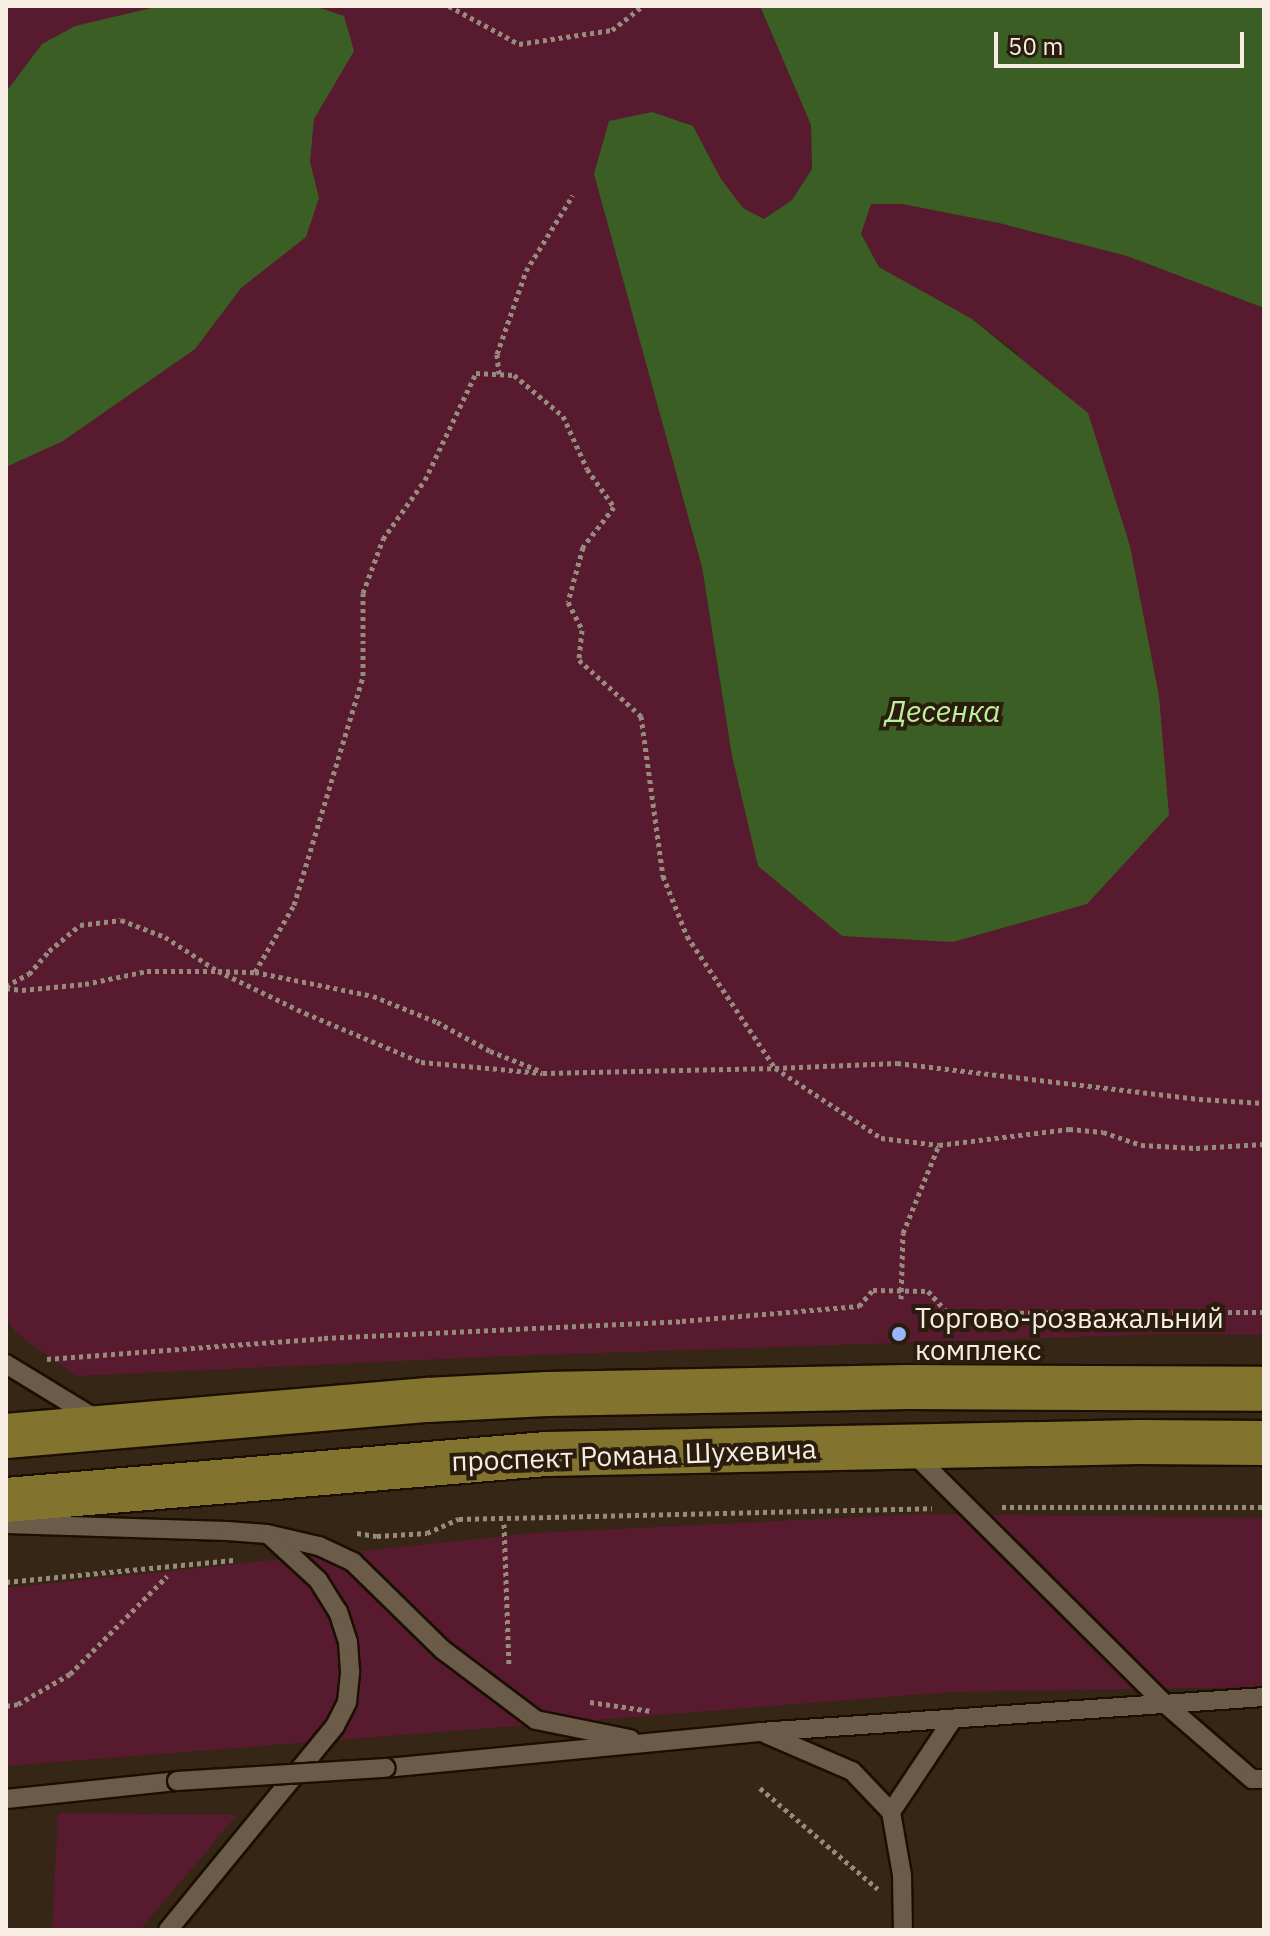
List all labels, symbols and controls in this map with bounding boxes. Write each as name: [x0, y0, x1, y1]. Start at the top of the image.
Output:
scale bar: [998, 16, 1248, 66]
text: 50 m: [1008, 30, 1063, 62]
water label: Десенка: [885, 693, 1001, 729]
place label: Торгово-розважальний комплекс: [915, 1301, 1224, 1367]
marker: Торгово-розважальний комплекс: [890, 1325, 908, 1343]
street label: проспект Романа Шухевича: [451, 1432, 817, 1478]

